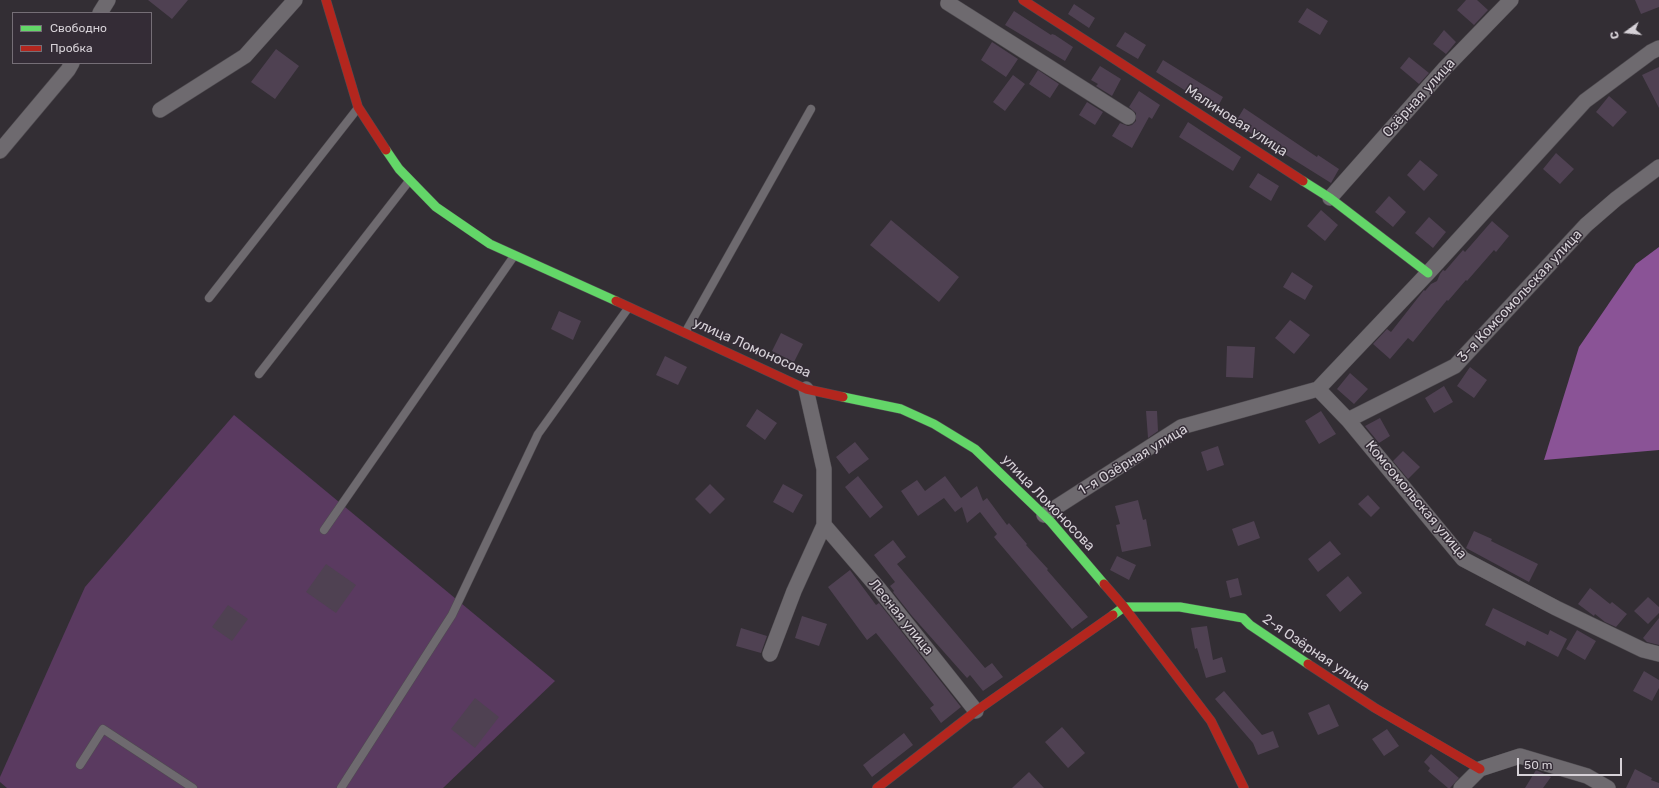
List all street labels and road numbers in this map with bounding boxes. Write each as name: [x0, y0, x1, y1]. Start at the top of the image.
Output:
street label: Озёрная улица: [1379, 55, 1459, 141]
street label: Малиновая улица: [1182, 82, 1290, 160]
street label: 3-я Комсомольская улица: [1454, 226, 1586, 366]
street label: улица Ломоносова: [691, 314, 813, 382]
street label: 1-я Озёрная улица: [1075, 421, 1191, 499]
street label: Комсомольская улица: [1362, 438, 1470, 562]
street label: улица Ломоносова: [998, 451, 1098, 555]
street label: Лесная улица: [865, 576, 937, 658]
street label: 2-я Озёрная улица: [1259, 611, 1373, 695]

